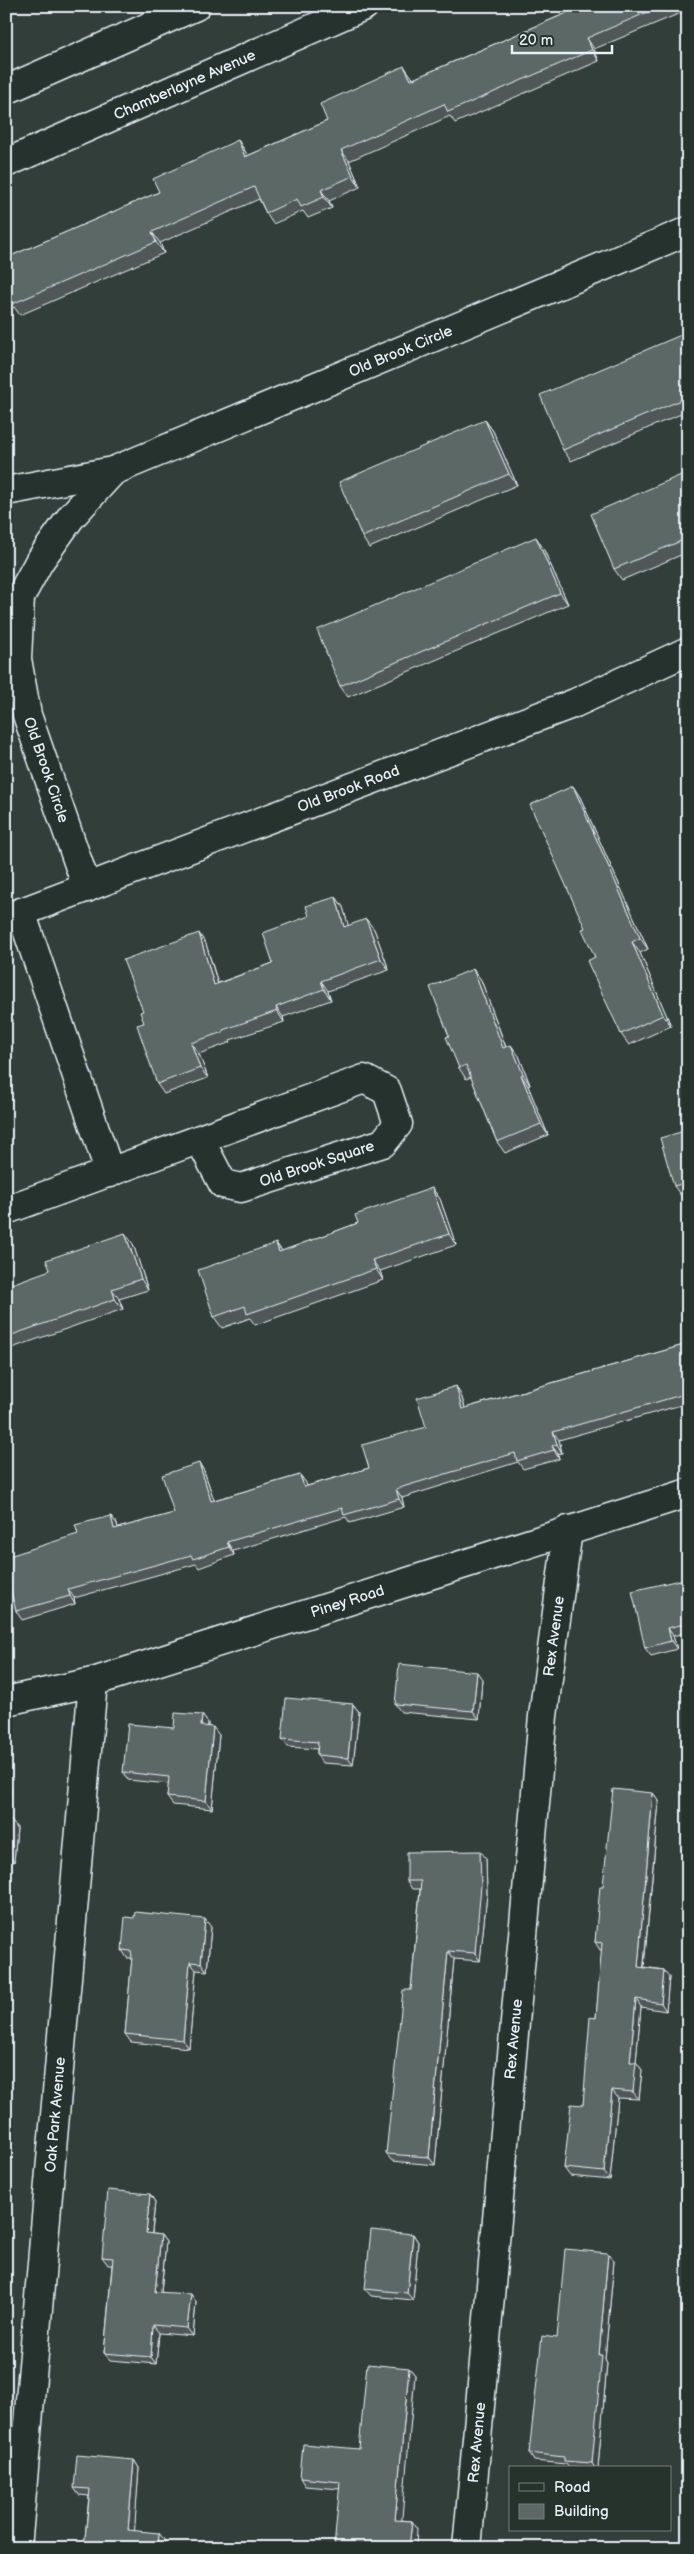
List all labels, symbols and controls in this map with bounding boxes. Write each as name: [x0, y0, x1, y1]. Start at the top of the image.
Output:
scale bar: [512, 22, 612, 54]
text: 20 m: [519, 31, 553, 50]
street label: Chamberlayne Avenue: [111, 45, 259, 124]
street label: Old Brook Circle: [346, 321, 455, 381]
street label: Old Brook Circle: [19, 715, 73, 825]
street label: Old Brook Road: [295, 761, 402, 817]
street label: Old Brook Square: [257, 1136, 377, 1192]
street label: Piney Road: [308, 1581, 387, 1622]
street label: Rex Avenue: [539, 1595, 569, 1678]
street label: Rex Avenue: [500, 1998, 527, 2080]
street label: Oak Park Avenue: [41, 2056, 70, 2173]
street label: Rex Avenue: [464, 2401, 490, 2484]
legend: [509, 2466, 672, 2532]
text: Road: [554, 2478, 590, 2497]
text: Building: [554, 2502, 609, 2521]

